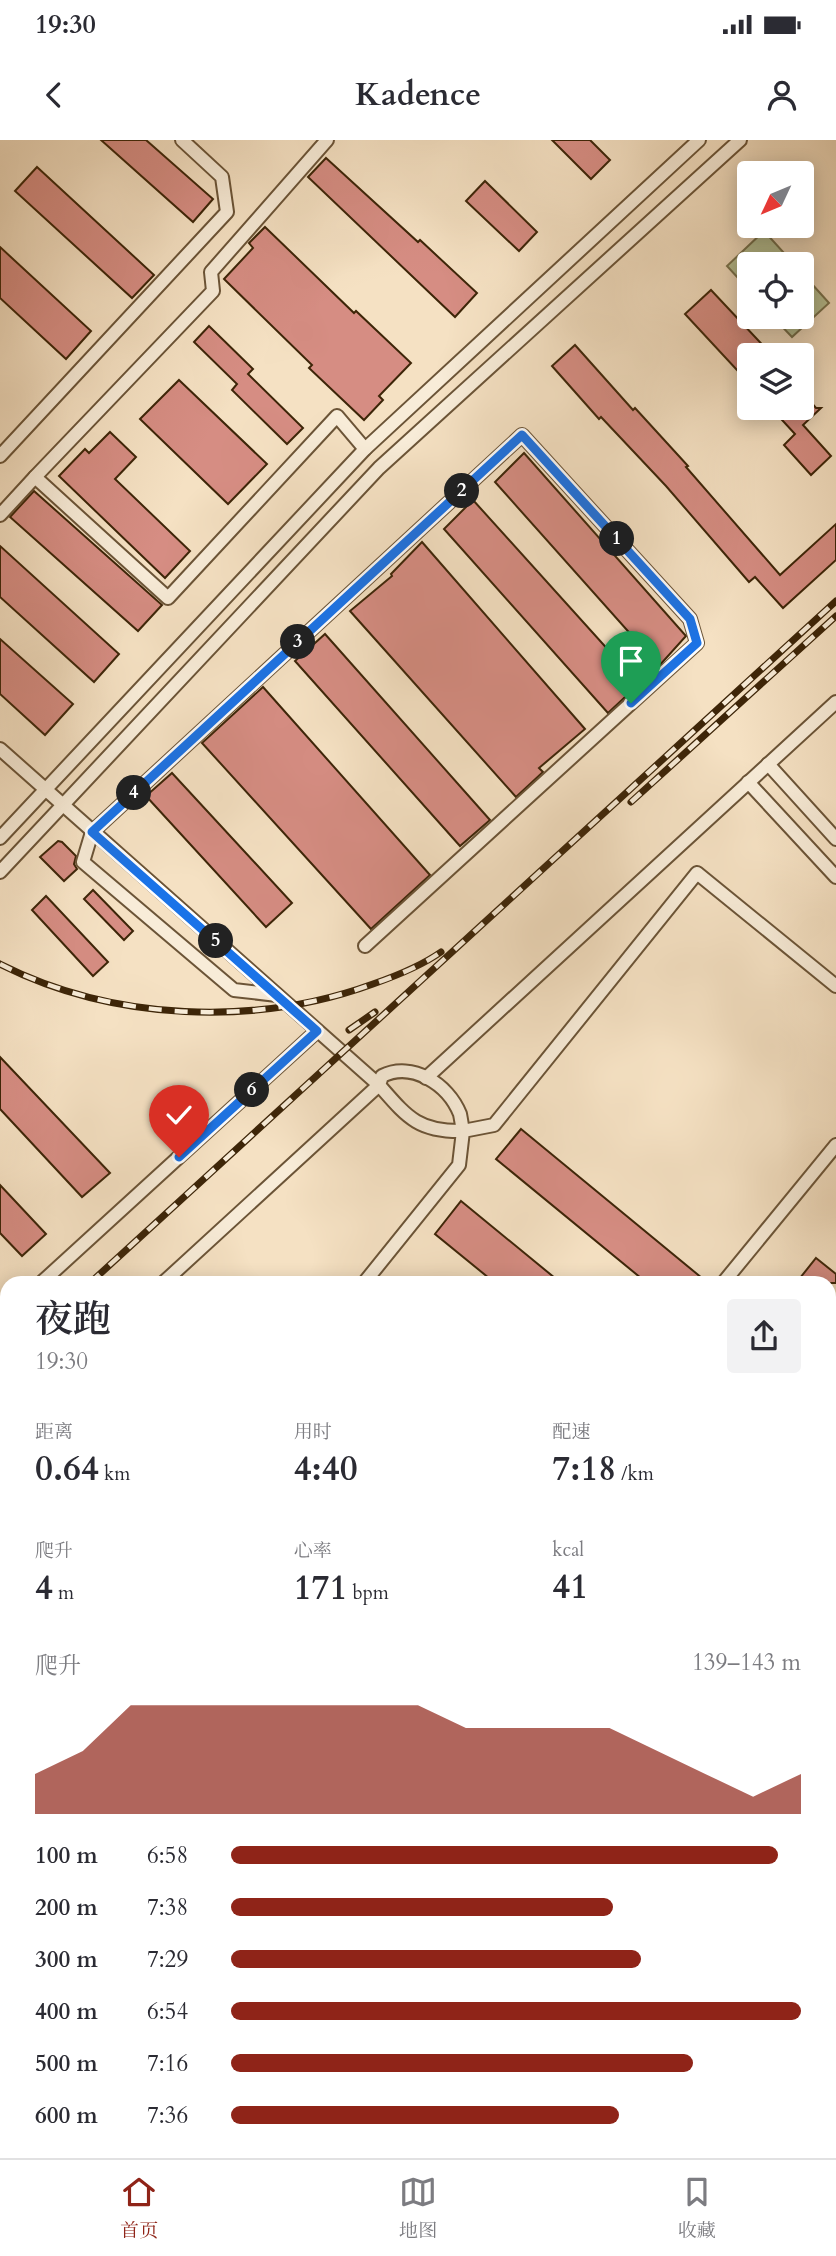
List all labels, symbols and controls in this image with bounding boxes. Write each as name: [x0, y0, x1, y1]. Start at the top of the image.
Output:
text: 19:30: [35, 7, 96, 42]
text: Kadence: [355, 73, 481, 117]
icon: back: [35, 76, 73, 114]
icon: person: [763, 76, 801, 114]
north arrow: [737, 161, 814, 238]
map controls: [737, 161, 814, 420]
button: locate: [737, 252, 814, 329]
button: layers: [737, 343, 814, 420]
pin: 2: [444, 474, 480, 508]
text: 2: [457, 477, 466, 503]
pin: 1: [600, 522, 634, 556]
text: 1: [612, 525, 621, 551]
pin: 3: [280, 624, 316, 660]
text: 3: [293, 628, 302, 654]
pin: [601, 631, 661, 703]
icon: arrive: [612, 642, 650, 680]
pin: 4: [116, 776, 152, 810]
text: 4: [129, 779, 138, 805]
pin: 5: [198, 924, 234, 958]
text: 5: [211, 927, 220, 953]
pin: 6: [234, 1072, 270, 1108]
text: 6: [247, 1076, 256, 1102]
pin: [149, 1085, 209, 1157]
icon: check: [160, 1096, 198, 1134]
text: 夜跑: [35, 1294, 111, 1346]
button: share: [727, 1299, 801, 1373]
text: 19:30: [35, 1346, 88, 1377]
text: 距离: [35, 1419, 73, 1445]
text: 用时: [294, 1419, 332, 1445]
text: 配速: [552, 1419, 590, 1445]
text: 0.64: [35, 1445, 99, 1493]
text: 4:40: [294, 1445, 358, 1493]
text: 7:18: [552, 1445, 616, 1493]
text: km: [99, 1461, 130, 1487]
text: /km: [616, 1461, 654, 1487]
text: kcal: [552, 1537, 584, 1563]
text: 爬升: [35, 1538, 73, 1564]
text: 心率: [294, 1538, 332, 1564]
text: 41: [552, 1563, 588, 1611]
text: 4: [35, 1564, 53, 1612]
text: 171: [294, 1564, 347, 1612]
text: m: [53, 1580, 74, 1606]
text: bpm: [347, 1580, 389, 1606]
text: 139–143 m: [692, 1647, 801, 1678]
text: 爬升: [35, 1650, 81, 1681]
text: 100 m: [35, 1840, 98, 1871]
text: 6:58: [147, 1840, 188, 1871]
text: 200 m: [35, 1892, 98, 1923]
text: 7:38: [147, 1892, 188, 1923]
text: 300 m: [35, 1944, 98, 1975]
text: 7:29: [147, 1944, 188, 1975]
text: 400 m: [35, 1996, 98, 2027]
text: 6:54: [147, 1996, 188, 2027]
text: 500 m: [35, 2048, 98, 2079]
text: 7:16: [147, 2048, 188, 2079]
text: 600 m: [35, 2100, 98, 2131]
text: 7:36: [147, 2100, 188, 2131]
tab: 首页: [120, 2173, 158, 2244]
tab: 地图: [399, 2173, 437, 2244]
tab: 收藏: [678, 2173, 716, 2244]

